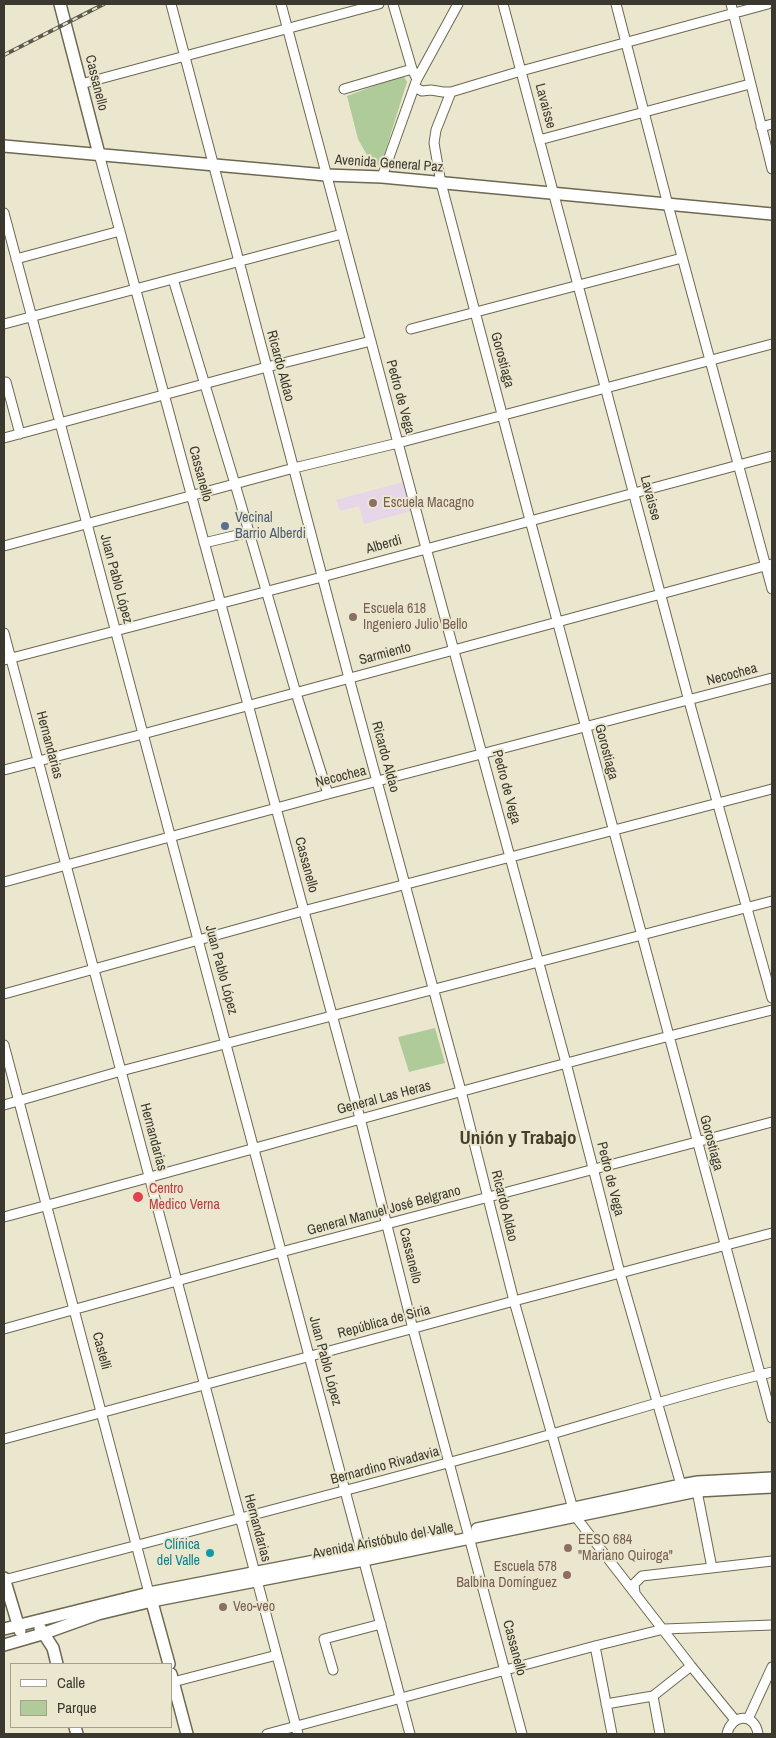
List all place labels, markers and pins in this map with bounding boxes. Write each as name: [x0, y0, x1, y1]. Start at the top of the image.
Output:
place label: Escuela Macagno: [383, 495, 474, 511]
marker: Escuela Macagno: [367, 497, 379, 509]
place label: Vecinal Barrio Alberdi: [235, 510, 306, 542]
marker: Vecinal Barrio Alberdi: [219, 520, 231, 532]
place label: Escuela 618 Ingeniero Julio Bello: [363, 601, 468, 634]
marker: Escuela 618 Ingeniero Julio Bello: [347, 611, 359, 623]
place label: Centro Medico Verna: [149, 1181, 220, 1214]
marker: Centro Medico Verna: [131, 1190, 145, 1204]
place label: EESO 684 "Mariano Quiroga": [578, 1532, 673, 1564]
place label: Clínica del Valle: [157, 1537, 200, 1570]
marker: EESO 684 "Mariano Quiroga": [562, 1542, 574, 1554]
marker: Clínica del Valle: [204, 1547, 216, 1559]
place label: Escuela 578 Balbina Domínguez: [456, 1559, 557, 1591]
marker: Escuela 578 Balbina Domínguez: [561, 1569, 573, 1581]
place label: Veo-veo: [233, 1599, 275, 1615]
marker: Veo-veo: [217, 1601, 229, 1613]

